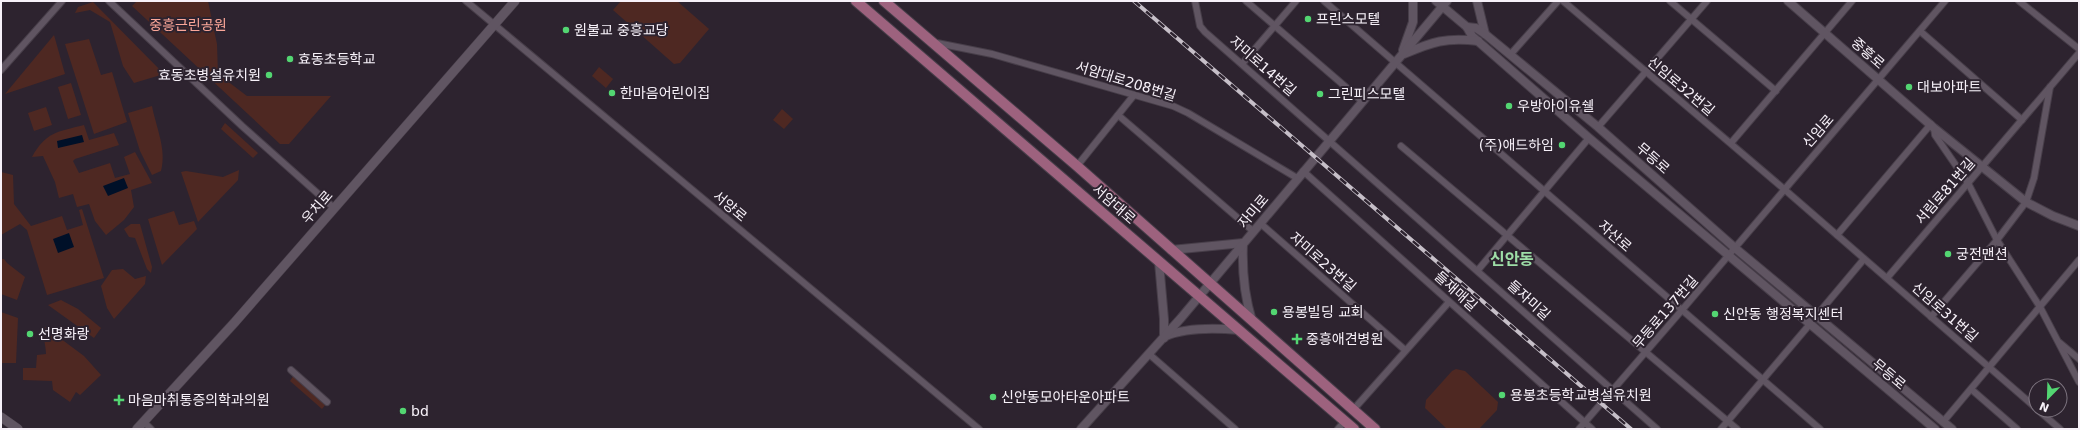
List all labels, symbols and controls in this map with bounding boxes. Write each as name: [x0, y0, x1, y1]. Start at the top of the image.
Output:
place label: 프린스모텔: [1316, 11, 1380, 27]
marker: 프린스모텔: [1303, 14, 1313, 24]
park label: 중흥근린공원: [149, 17, 227, 33]
place label: 원불교 중흥교당: [574, 22, 669, 38]
marker: 원불교 중흥교당: [561, 25, 571, 35]
street label: 자미로14번길: [1227, 33, 1299, 99]
street label: 중흥로: [1848, 34, 1888, 72]
place label: 효동초등학교: [298, 51, 375, 67]
street label: 신임로32번길: [1644, 53, 1718, 119]
marker: 효동초등학교: [285, 54, 295, 64]
street label: 서암대로208번길: [1074, 58, 1178, 104]
place label: 효동초병설유치원: [158, 67, 261, 83]
marker: 효동초병설유치원: [264, 70, 274, 80]
place label: 대보아파트: [1917, 79, 1982, 95]
marker: 대보아파트: [1904, 82, 1914, 92]
place label: 한마음어린이집: [620, 85, 710, 101]
place label: 그린피스모텔: [1328, 86, 1405, 102]
marker: 한마음어린이집: [607, 88, 617, 98]
marker: 그린피스모텔: [1315, 89, 1325, 99]
place label: 우방아이유쉘: [1517, 98, 1594, 114]
marker: 우방아이유쉘: [1504, 101, 1514, 111]
street label: 신임로: [1799, 111, 1837, 151]
place label: (주)애드하임: [1479, 137, 1554, 153]
street label: 무등로: [1633, 139, 1673, 177]
marker: (주)애드하임: [1557, 140, 1567, 150]
street label: 서림로81번길: [1912, 155, 1978, 227]
street label: 서암대로: [1089, 181, 1139, 227]
street label: 우치로: [298, 187, 336, 227]
street label: 서양로: [710, 187, 750, 225]
street label: 자미로: [1234, 191, 1272, 231]
street label: 자산로: [1595, 217, 1635, 255]
street label: 자미로23번길: [1287, 229, 1359, 295]
place label: 궁전맨션: [1956, 246, 2008, 262]
marker: 궁전맨션: [1943, 249, 1953, 259]
district label: 신안동: [1490, 250, 1534, 269]
street label: 들재매길: [1431, 268, 1481, 314]
street label: 무등로137번길: [1629, 272, 1701, 352]
street label: 들자미길: [1504, 277, 1554, 323]
street label: 신임로31번길: [1909, 279, 1981, 345]
place label: 용봉빌딩 교회: [1282, 304, 1364, 320]
place label: 신안동 행정복지센터: [1723, 306, 1843, 322]
marker: 용봉빌딩 교회: [1269, 307, 1279, 317]
marker: 신안동 행정복지센터: [1710, 309, 1720, 319]
place label: 선명화랑: [38, 326, 90, 342]
marker: 선명화랑: [25, 329, 35, 339]
place label: 중흥애견병원: [1306, 331, 1383, 347]
marker: 중흥애견병원: [1291, 333, 1303, 345]
street label: 무등로: [1869, 355, 1909, 393]
north arrow: [2028, 378, 2068, 418]
place label: 용봉초등학교병설유치원: [1510, 387, 1652, 403]
place label: 신안동모아타운아파트: [1001, 389, 1130, 405]
marker: 용봉초등학교병설유치원: [1497, 390, 1507, 400]
place label: 마음마취통증의학과의원: [128, 392, 270, 408]
marker: 신안동모아타운아파트: [988, 392, 998, 402]
marker: 마음마취통증의학과의원: [113, 394, 125, 406]
text: N: [2038, 399, 2051, 415]
place label: bd: [411, 403, 429, 419]
marker: bd: [398, 406, 408, 416]

